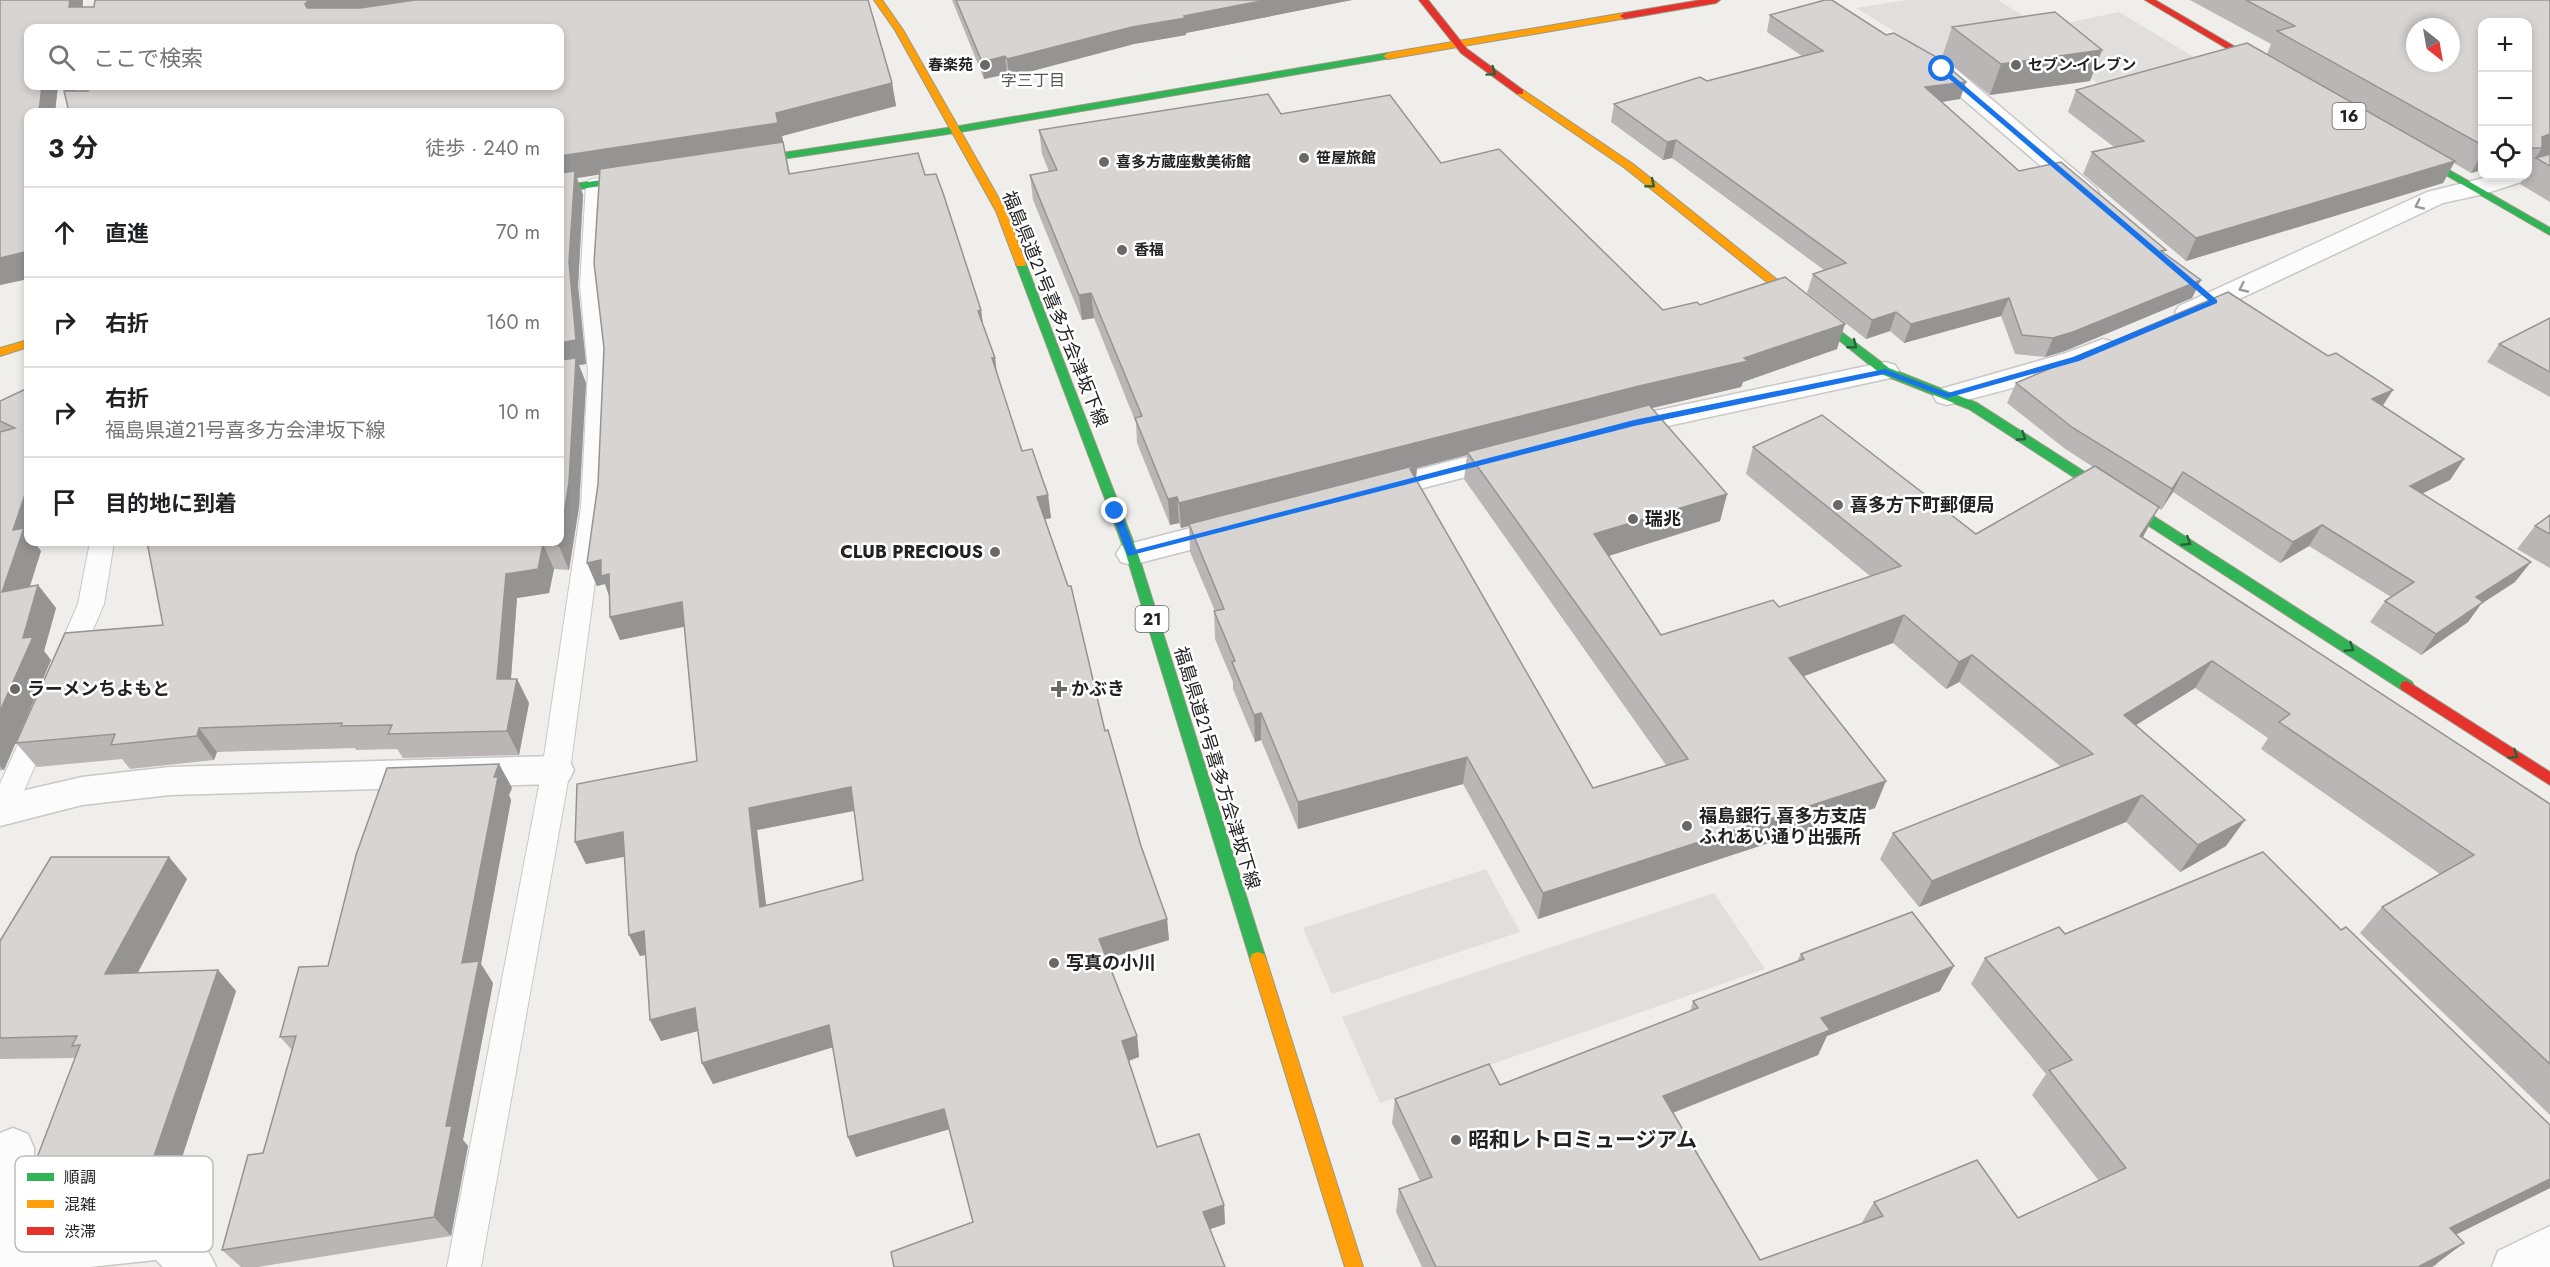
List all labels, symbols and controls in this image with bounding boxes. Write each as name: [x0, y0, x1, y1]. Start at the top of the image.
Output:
north arrow: [2406, 18, 2460, 72]
map controls: [2478, 18, 2532, 180]
button: +: [2478, 18, 2532, 72]
search box: [24, 24, 564, 90]
icon: search: [45, 41, 78, 74]
text: ここで検索: [93, 42, 203, 74]
place label: 春楽苑: [928, 54, 973, 76]
place label: セブン-イレブン: [2028, 54, 2136, 76]
route start: [1928, 55, 1954, 81]
marker: 春楽苑: [978, 58, 992, 72]
marker: セブン-イレブン: [2009, 58, 2023, 72]
one-way arrow: [1485, 65, 1496, 76]
district label: 字三丁目: [1001, 69, 1065, 92]
button: −: [2478, 72, 2532, 126]
road number: 16: [2332, 103, 2366, 129]
button: locate: [2478, 126, 2532, 180]
text: 3 分: [48, 129, 98, 167]
text: 徒歩 · 240 m: [425, 134, 540, 163]
place label: 笹屋旅館: [1316, 147, 1376, 169]
place label: 喜多方蔵座敷美術館: [1116, 151, 1251, 173]
marker: 笹屋旅館: [1297, 151, 1311, 165]
marker: 喜多方蔵座敷美術館: [1097, 155, 1111, 169]
one-way arrow: [1644, 177, 1655, 188]
street label: 福島県道21号喜多方会津坂下線: [996, 187, 1114, 431]
one-way arrow: [2415, 198, 2426, 210]
icon: ahead: [48, 216, 81, 249]
text: 直進: [105, 217, 149, 249]
text: 70 m: [496, 218, 540, 247]
place label: 香福: [1134, 239, 1164, 261]
marker: 香福: [1115, 243, 1129, 257]
one-way arrow: [2238, 280, 2249, 292]
icon: right: [48, 306, 81, 339]
text: 右折: [105, 307, 149, 339]
text: 160 m: [486, 308, 540, 337]
one-way arrow: [1846, 338, 1857, 349]
text: 右折: [105, 382, 149, 414]
icon: right: [48, 396, 81, 429]
text: 10 m: [497, 398, 540, 427]
text: 福島県道21号喜多方会津坂下線: [105, 416, 385, 445]
one-way arrow: [2016, 430, 2027, 441]
icon: arrive: [48, 486, 81, 519]
text: 目的地に到着: [105, 487, 237, 519]
place label: 喜多方下町郵便局: [1850, 492, 1994, 518]
route end: [1101, 497, 1127, 523]
marker: 喜多方下町郵便局: [1831, 498, 1845, 512]
place label: 瑞兆: [1645, 506, 1681, 532]
marker: 瑞兆: [1626, 512, 1640, 526]
one-way arrow: [2181, 535, 2191, 547]
place label: CLUB PRECIOUS: [840, 539, 983, 565]
marker: CLUB PRECIOUS: [988, 545, 1002, 559]
road number: 21: [1136, 606, 1168, 632]
one-way arrow: [2344, 641, 2354, 653]
street label: 福島県道21号喜多方会津坂下線: [1168, 644, 1266, 892]
place label: ラーメンちよもと: [27, 676, 170, 702]
place label: かぶき: [1071, 676, 1125, 702]
marker: ラーメンちよもと: [8, 682, 22, 696]
marker: かぶき: [1052, 682, 1066, 696]
one-way arrow: [2507, 748, 2518, 759]
place label: 福島銀行 喜多方支店 ふれあい通り出張所: [1699, 803, 1866, 850]
marker: 福島銀行 喜多方支店 ふれあい通り出張所: [1680, 819, 1694, 833]
place label: 写真の小川: [1066, 950, 1156, 976]
marker: 写真の小川: [1047, 956, 1061, 970]
place label: 昭和レトロミュージアム: [1468, 1125, 1697, 1155]
marker: 昭和レトロミュージアム: [1449, 1133, 1463, 1147]
legend: [15, 1156, 213, 1252]
text: 順調: [64, 1166, 96, 1189]
text: 混雑: [64, 1193, 96, 1216]
text: 渋滞: [64, 1220, 96, 1243]

